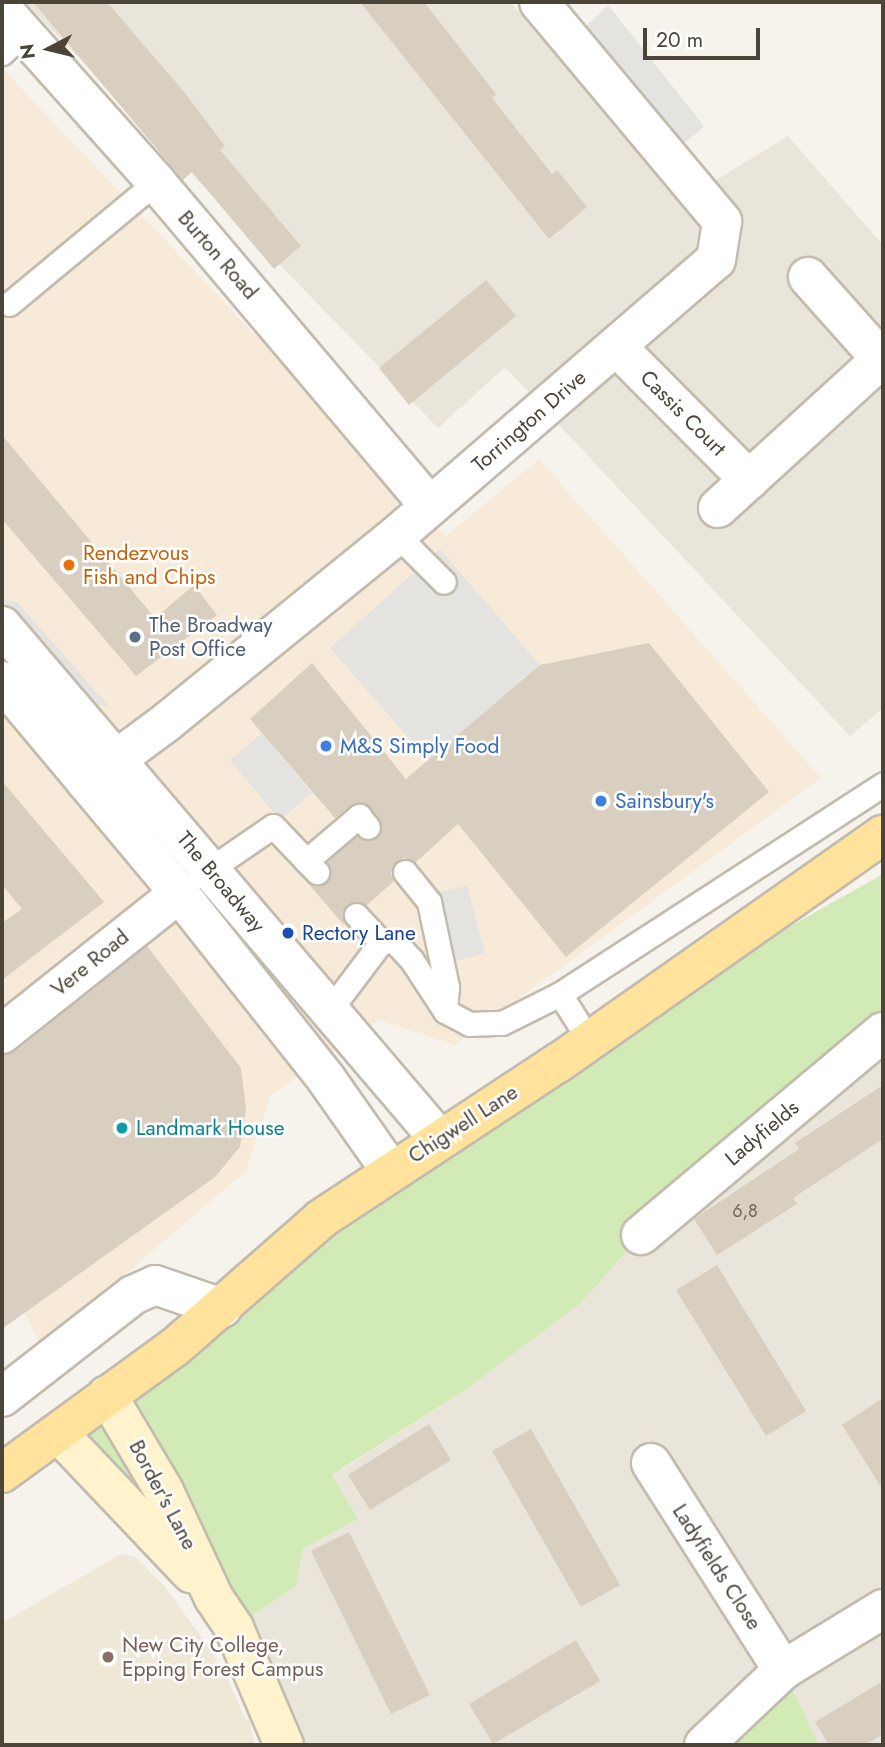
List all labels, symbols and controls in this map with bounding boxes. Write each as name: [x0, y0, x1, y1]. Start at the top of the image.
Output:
north arrow: [14, 14, 84, 84]
scale bar: [647, 14, 764, 58]
text: 20 m: [656, 25, 703, 55]
text: N: [13, 42, 42, 61]
street label: Burton Road: [173, 206, 263, 304]
street label: Torrington Drive: [467, 365, 591, 477]
street label: Cassis Court: [635, 365, 731, 461]
place label: Rendezvous Fish and Chips: [83, 540, 215, 590]
marker: Rendezvous Fish and Chips: [61, 557, 77, 573]
place label: The Broadway Post Office: [149, 612, 273, 662]
marker: The Broadway Post Office: [127, 629, 143, 645]
place label: M&S Simply Food: [340, 733, 499, 759]
marker: M&S Simply Food: [318, 738, 334, 754]
place label: Sainsbury's: [615, 788, 714, 814]
marker: Sainsbury's: [593, 793, 609, 809]
street label: The Broadway: [172, 827, 270, 937]
place label: Rectory Lane: [302, 920, 416, 946]
street label: Vere Road: [46, 924, 134, 1002]
marker: Rectory Lane: [280, 925, 296, 941]
street label: Chigwell Lane: [404, 1079, 522, 1169]
street label: Ladyfields: [720, 1095, 804, 1171]
place label: Landmark House: [136, 1115, 285, 1141]
marker: Landmark House: [114, 1120, 130, 1136]
house number: 6,8: [732, 1200, 758, 1222]
street label: Border's Lane: [124, 1436, 202, 1554]
street label: Ladyfields Close: [667, 1500, 767, 1634]
place label: New City College, Epping Forest Campus: [122, 1632, 323, 1682]
marker: New City College, Epping Forest Campus: [100, 1649, 116, 1665]

